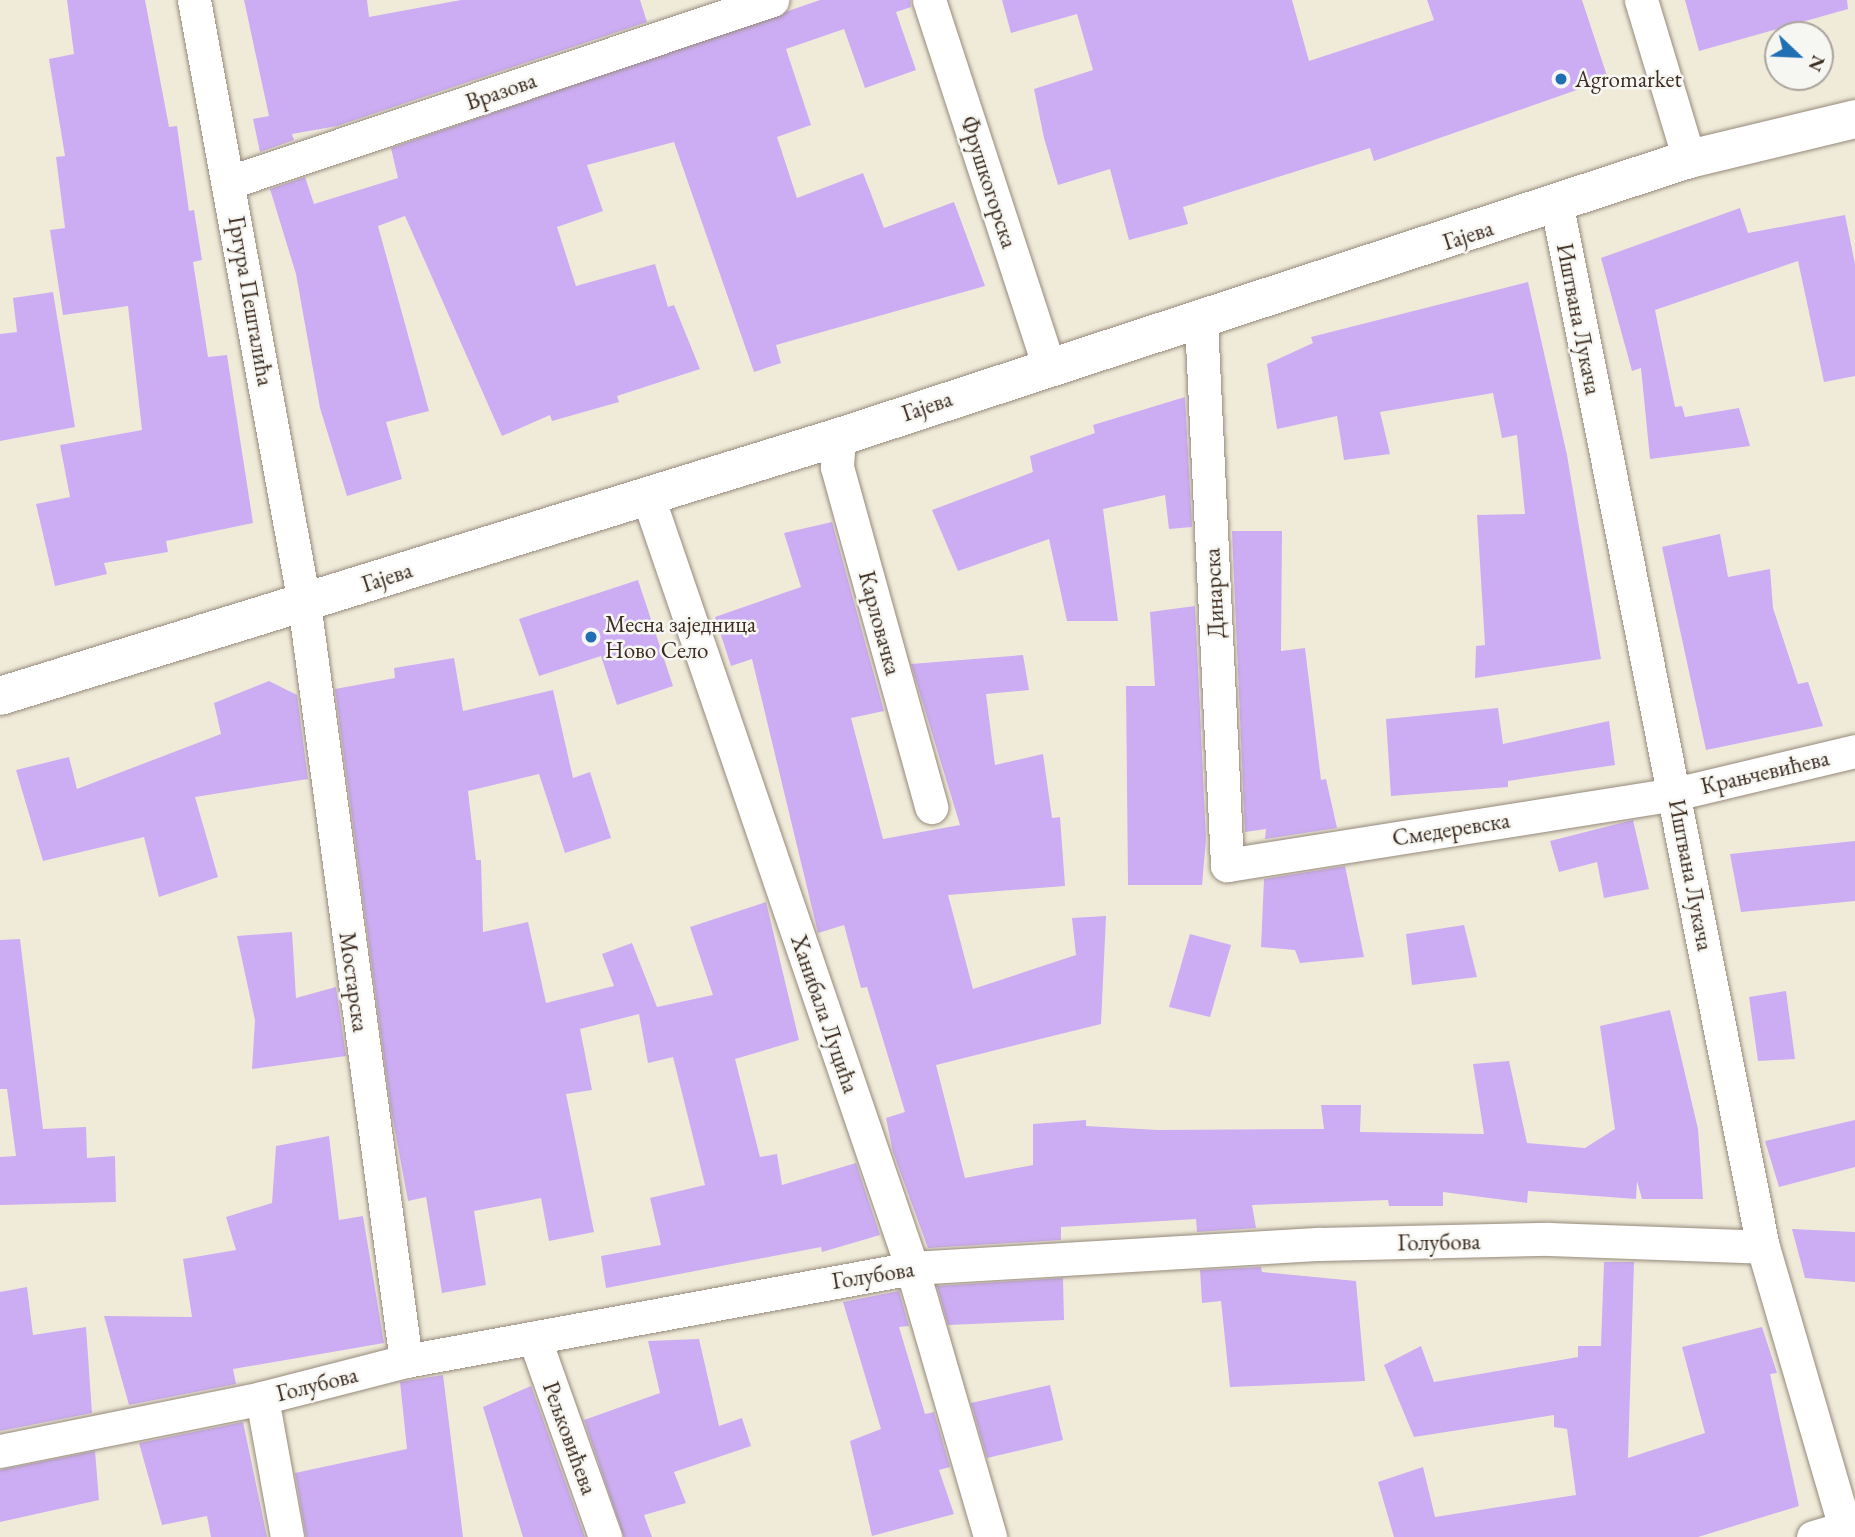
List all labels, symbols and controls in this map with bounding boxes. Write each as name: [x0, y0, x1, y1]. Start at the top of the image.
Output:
north arrow: [1764, 21, 1834, 91]
text: N: [1802, 52, 1831, 76]
place label: Agromarket: [1575, 65, 1682, 93]
street label: Вразова: [462, 66, 540, 116]
marker: Agromarket: [1553, 71, 1569, 87]
street label: Фрушкогорска: [955, 113, 1023, 251]
street label: Гргура Пешталића: [222, 214, 280, 388]
street label: Гајева: [1439, 214, 1497, 256]
street label: Иштвана Лукача: [1551, 241, 1607, 397]
street label: Гајева: [898, 385, 956, 427]
street label: Динарска: [1198, 547, 1230, 639]
street label: Гајева: [358, 556, 416, 598]
street label: Карловачка: [853, 568, 907, 678]
place label: Месна заједница Ново Село: [605, 610, 756, 664]
marker: Месна заједница Ново Село: [583, 629, 599, 645]
street label: Крањчевићева: [1698, 744, 1832, 800]
street label: Иштвана Лукача: [1663, 797, 1719, 953]
street label: Смедеревска: [1390, 806, 1512, 852]
street label: Мостарска: [333, 930, 375, 1034]
street label: Ханибала Луцића: [785, 931, 865, 1097]
street label: Голубова: [1397, 1227, 1481, 1257]
street label: Голубова: [830, 1255, 916, 1295]
street label: Голубова: [273, 1361, 361, 1407]
street label: Рељковићева: [537, 1378, 603, 1498]

